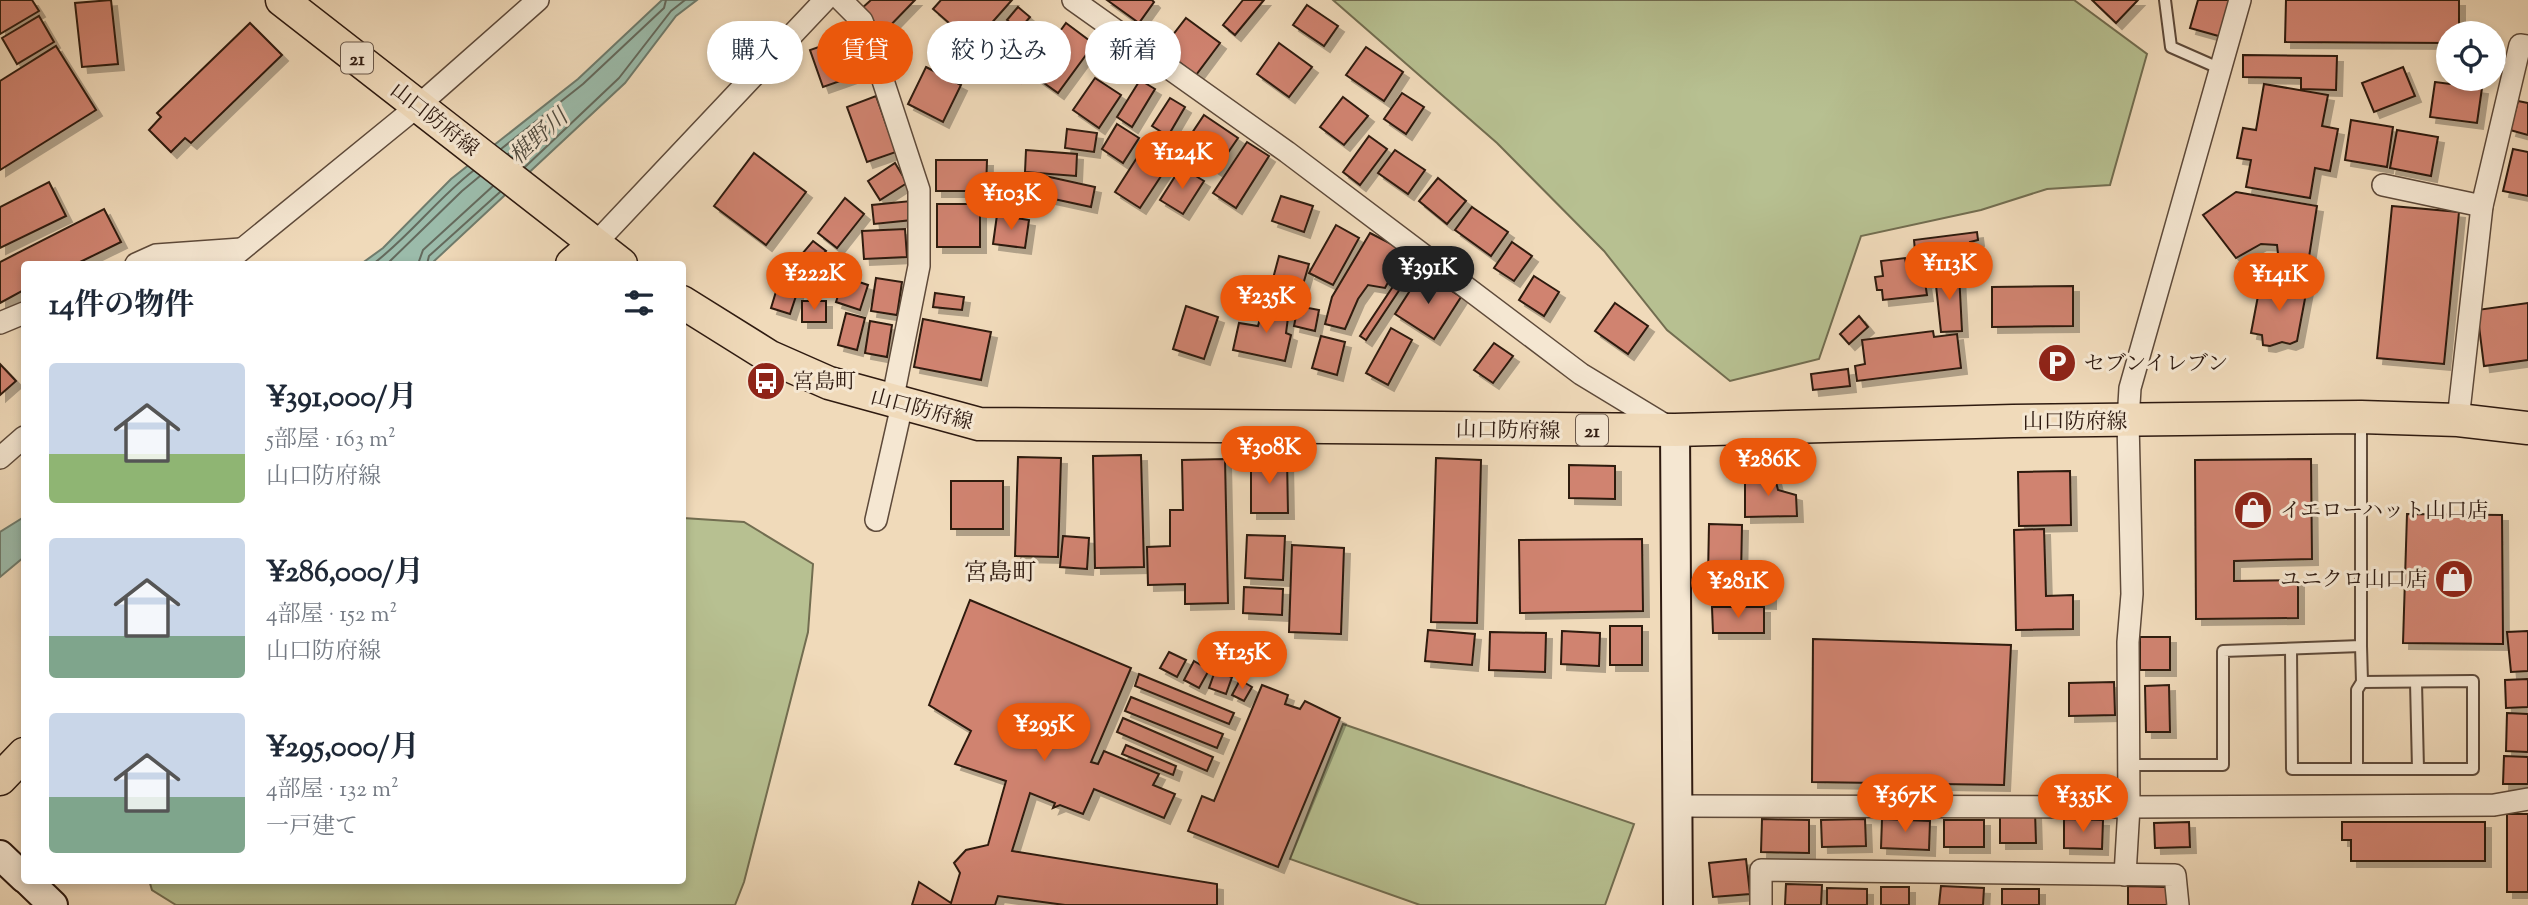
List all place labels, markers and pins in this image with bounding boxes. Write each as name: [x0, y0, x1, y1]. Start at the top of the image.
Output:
pin: ¥124K: [1133, 132, 1231, 191]
pin: ¥103K: [962, 173, 1060, 232]
pin: ¥113K: [1900, 243, 1998, 302]
pin: ¥391K: [1379, 246, 1477, 306]
pin: ¥222K: [765, 252, 863, 312]
pin: ¥141K: [2230, 254, 2328, 313]
pin: ¥235K: [1217, 276, 1315, 335]
parking icon: セブンイレブン: [2036, 342, 2078, 384]
place label: セブンイレブン: [2084, 350, 2228, 380]
bus stop icon: 宮島町: [745, 360, 787, 402]
place label: 宮島町: [793, 368, 856, 398]
pin: ¥308K: [1220, 426, 1318, 486]
pin: ¥286K: [1719, 438, 1817, 498]
shop icon: イエローハット山口店: [2232, 489, 2274, 531]
place label: イエローハット山口店: [2280, 497, 2488, 527]
shop icon: ユニクロ山口店: [2433, 558, 2475, 600]
pin: ¥281K: [1689, 560, 1787, 620]
place label: ユニクロ山口店: [2280, 566, 2427, 596]
pin: ¥125K: [1193, 632, 1291, 691]
pin: ¥295K: [995, 704, 1093, 763]
pin: ¥367K: [1856, 774, 1954, 834]
pin: ¥335K: [2034, 774, 2132, 834]

